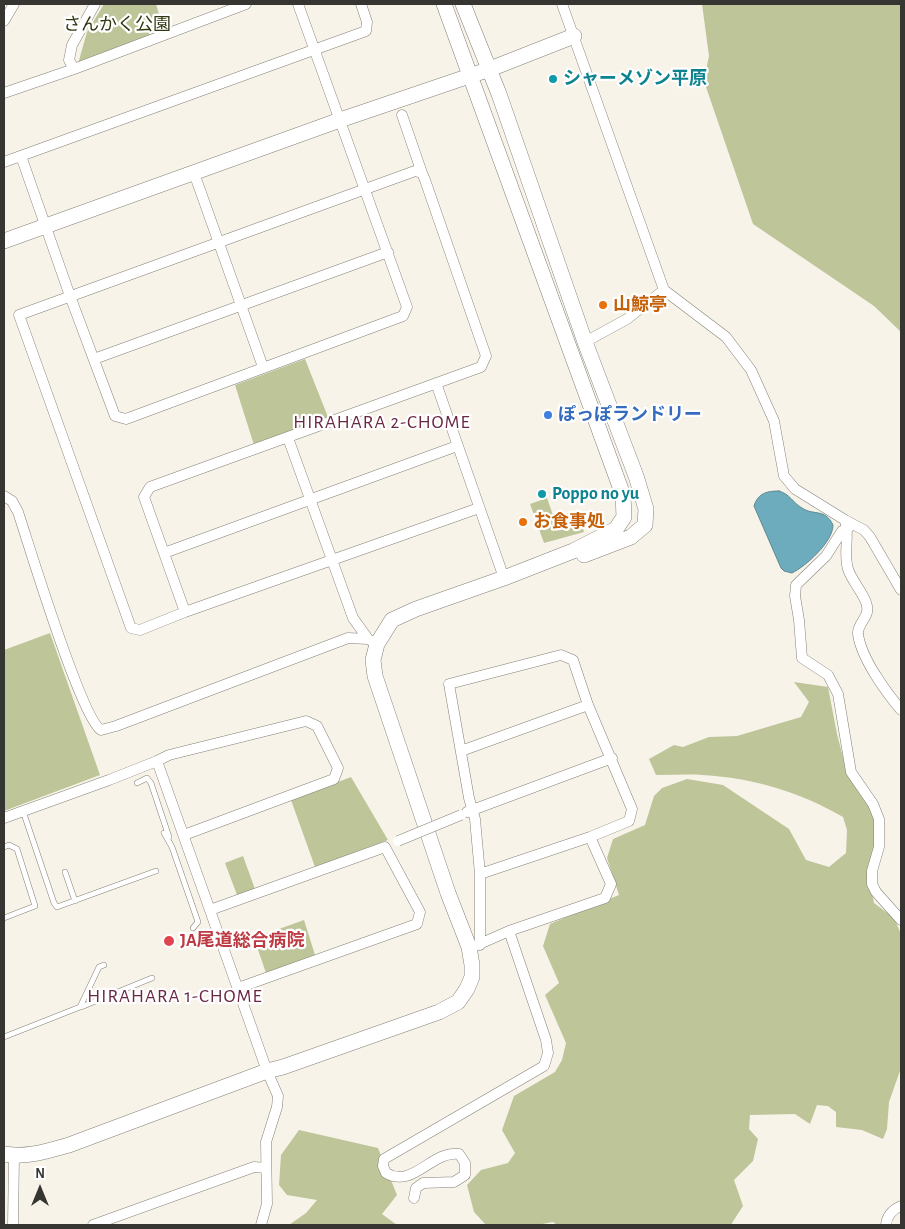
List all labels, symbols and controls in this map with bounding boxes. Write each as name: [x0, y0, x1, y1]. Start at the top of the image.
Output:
park label: さんかく公園: [63, 14, 171, 36]
place label: シャーメゾン平原: [563, 68, 707, 90]
marker: シャーメゾン平原: [547, 73, 559, 85]
place label: 山鯨亭: [613, 294, 667, 316]
marker: 山鯨亭: [597, 299, 609, 311]
place label: ぽっぽランドリー: [558, 404, 702, 426]
marker: ぽっぽランドリー: [542, 409, 554, 421]
district label: HIRAHARA 2-CHOME: [291, 411, 473, 433]
place label: Poppo no yu: [552, 483, 639, 505]
marker: Poppo no yu: [536, 488, 548, 500]
place label: お食事処: [533, 511, 605, 533]
marker: お食事処: [517, 516, 529, 528]
place label: JA尾道総合病院: [180, 930, 305, 952]
marker: JA尾道総合病院: [162, 934, 176, 948]
district label: HIRAHARA 1-CHOME: [85, 985, 265, 1007]
north arrow: [15, 1164, 65, 1214]
text: N: [35, 1167, 45, 1181]

